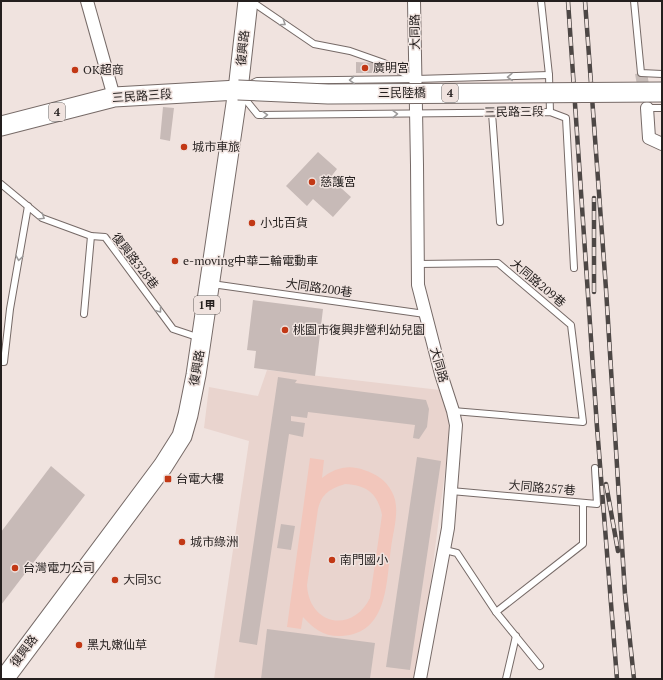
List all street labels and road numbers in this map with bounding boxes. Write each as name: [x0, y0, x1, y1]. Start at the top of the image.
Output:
street label: 大同路: [407, 14, 422, 50]
street label: 復興路: [233, 29, 252, 67]
road number: 4: [442, 84, 458, 102]
street label: 三民陸橋: [378, 85, 426, 100]
street label: 三民路三段: [112, 86, 172, 105]
road number: 4: [49, 103, 65, 121]
street label: 三民路三段: [484, 103, 544, 120]
street label: 復興路328巷: [109, 230, 162, 292]
street label: 大同路209巷: [508, 255, 569, 310]
street label: 大同路200巷: [285, 275, 353, 300]
road number: 1甲: [194, 296, 220, 314]
street label: 大同路: [427, 345, 452, 384]
street label: 復興路: [186, 349, 207, 387]
street label: 大同路257巷: [508, 477, 576, 498]
street label: 復興路: [7, 632, 40, 670]

